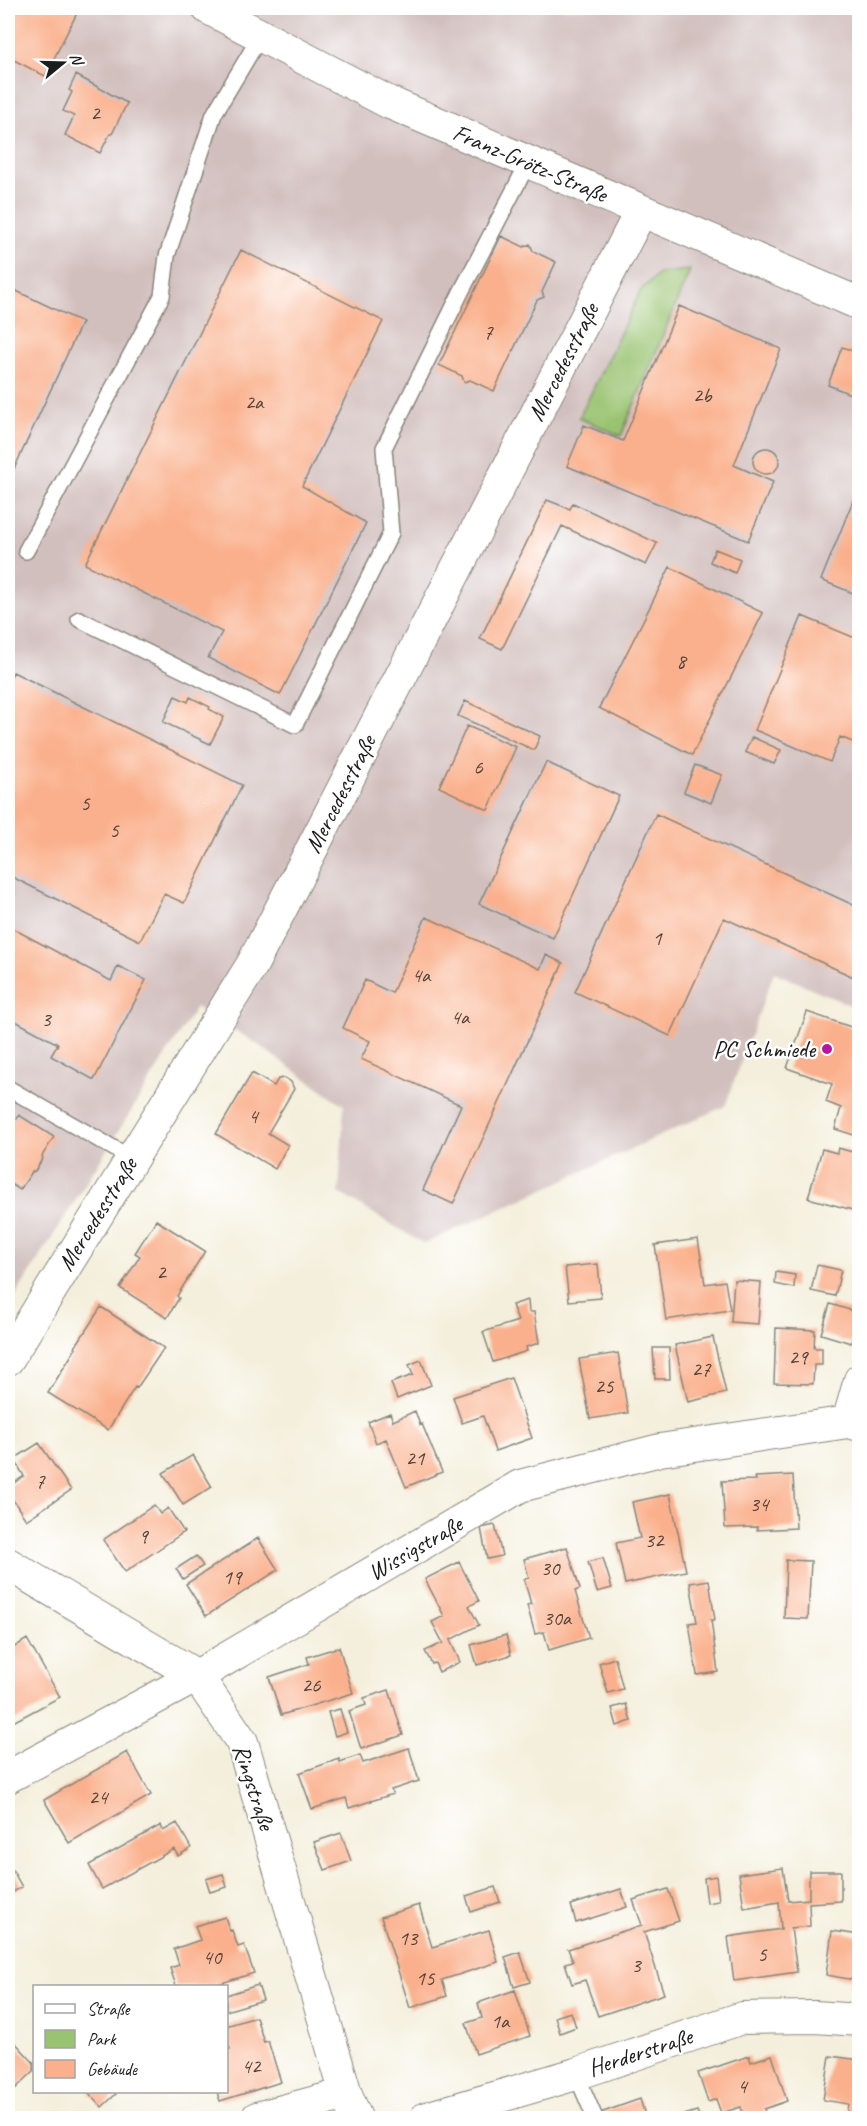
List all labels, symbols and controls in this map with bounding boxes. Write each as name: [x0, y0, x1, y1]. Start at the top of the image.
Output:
north arrow: [33, 33, 93, 93]
text: N: [65, 51, 88, 69]
house number: 2: [90, 100, 101, 126]
street label: Franz-Grötz-Straße: [448, 117, 614, 210]
street label: Mercedesstraße: [521, 296, 606, 426]
house number: 7: [483, 319, 494, 345]
house number: 2b: [693, 382, 713, 408]
house number: 2a: [245, 389, 265, 415]
house number: 8: [676, 648, 688, 674]
street label: Mercedesstraße: [298, 728, 383, 858]
house number: 6: [473, 754, 483, 780]
house number: 5: [80, 790, 91, 816]
house number: 5: [109, 817, 120, 843]
house number: 1: [652, 925, 663, 951]
house number: 4a: [412, 962, 432, 988]
house number: 4a: [451, 1004, 471, 1030]
house number: 3: [41, 1006, 52, 1032]
place label: PC Schmiede: [713, 1034, 817, 1064]
marker: PC Schmiede: [820, 1042, 834, 1056]
house number: 4: [248, 1103, 260, 1129]
street label: Mercedesstraße: [50, 1150, 145, 1276]
house number: 2: [156, 1259, 167, 1285]
house number: 29: [789, 1344, 809, 1370]
house number: 27: [692, 1356, 712, 1382]
house number: 25: [595, 1373, 615, 1399]
house number: 21: [406, 1445, 426, 1471]
house number: 7: [35, 1468, 46, 1494]
house number: 34: [750, 1491, 771, 1517]
street label: Wissigstraße: [363, 1508, 469, 1587]
house number: 9: [138, 1523, 149, 1549]
house number: 32: [645, 1527, 665, 1553]
house number: 30: [541, 1555, 561, 1581]
house number: 19: [223, 1564, 243, 1590]
house number: 30a: [543, 1605, 573, 1631]
house number: 26: [302, 1672, 321, 1698]
street label: Ringstraße: [226, 1740, 283, 1836]
house number: 24: [89, 1784, 110, 1810]
house number: 13: [399, 1925, 419, 1951]
house number: 5: [757, 1941, 768, 1967]
house number: 40: [203, 1944, 223, 1970]
house number: 3: [631, 1952, 642, 1978]
house number: 15: [416, 1965, 436, 1991]
legend: [33, 1985, 228, 2093]
text: Straße: [87, 1998, 131, 2020]
house number: 1a: [491, 2008, 511, 2034]
street label: Herderstraße: [584, 2020, 698, 2083]
text: Park: [87, 2028, 117, 2050]
house number: 42: [242, 2053, 262, 2079]
text: Gebäude: [87, 2058, 138, 2080]
house number: 4: [737, 2073, 749, 2099]

